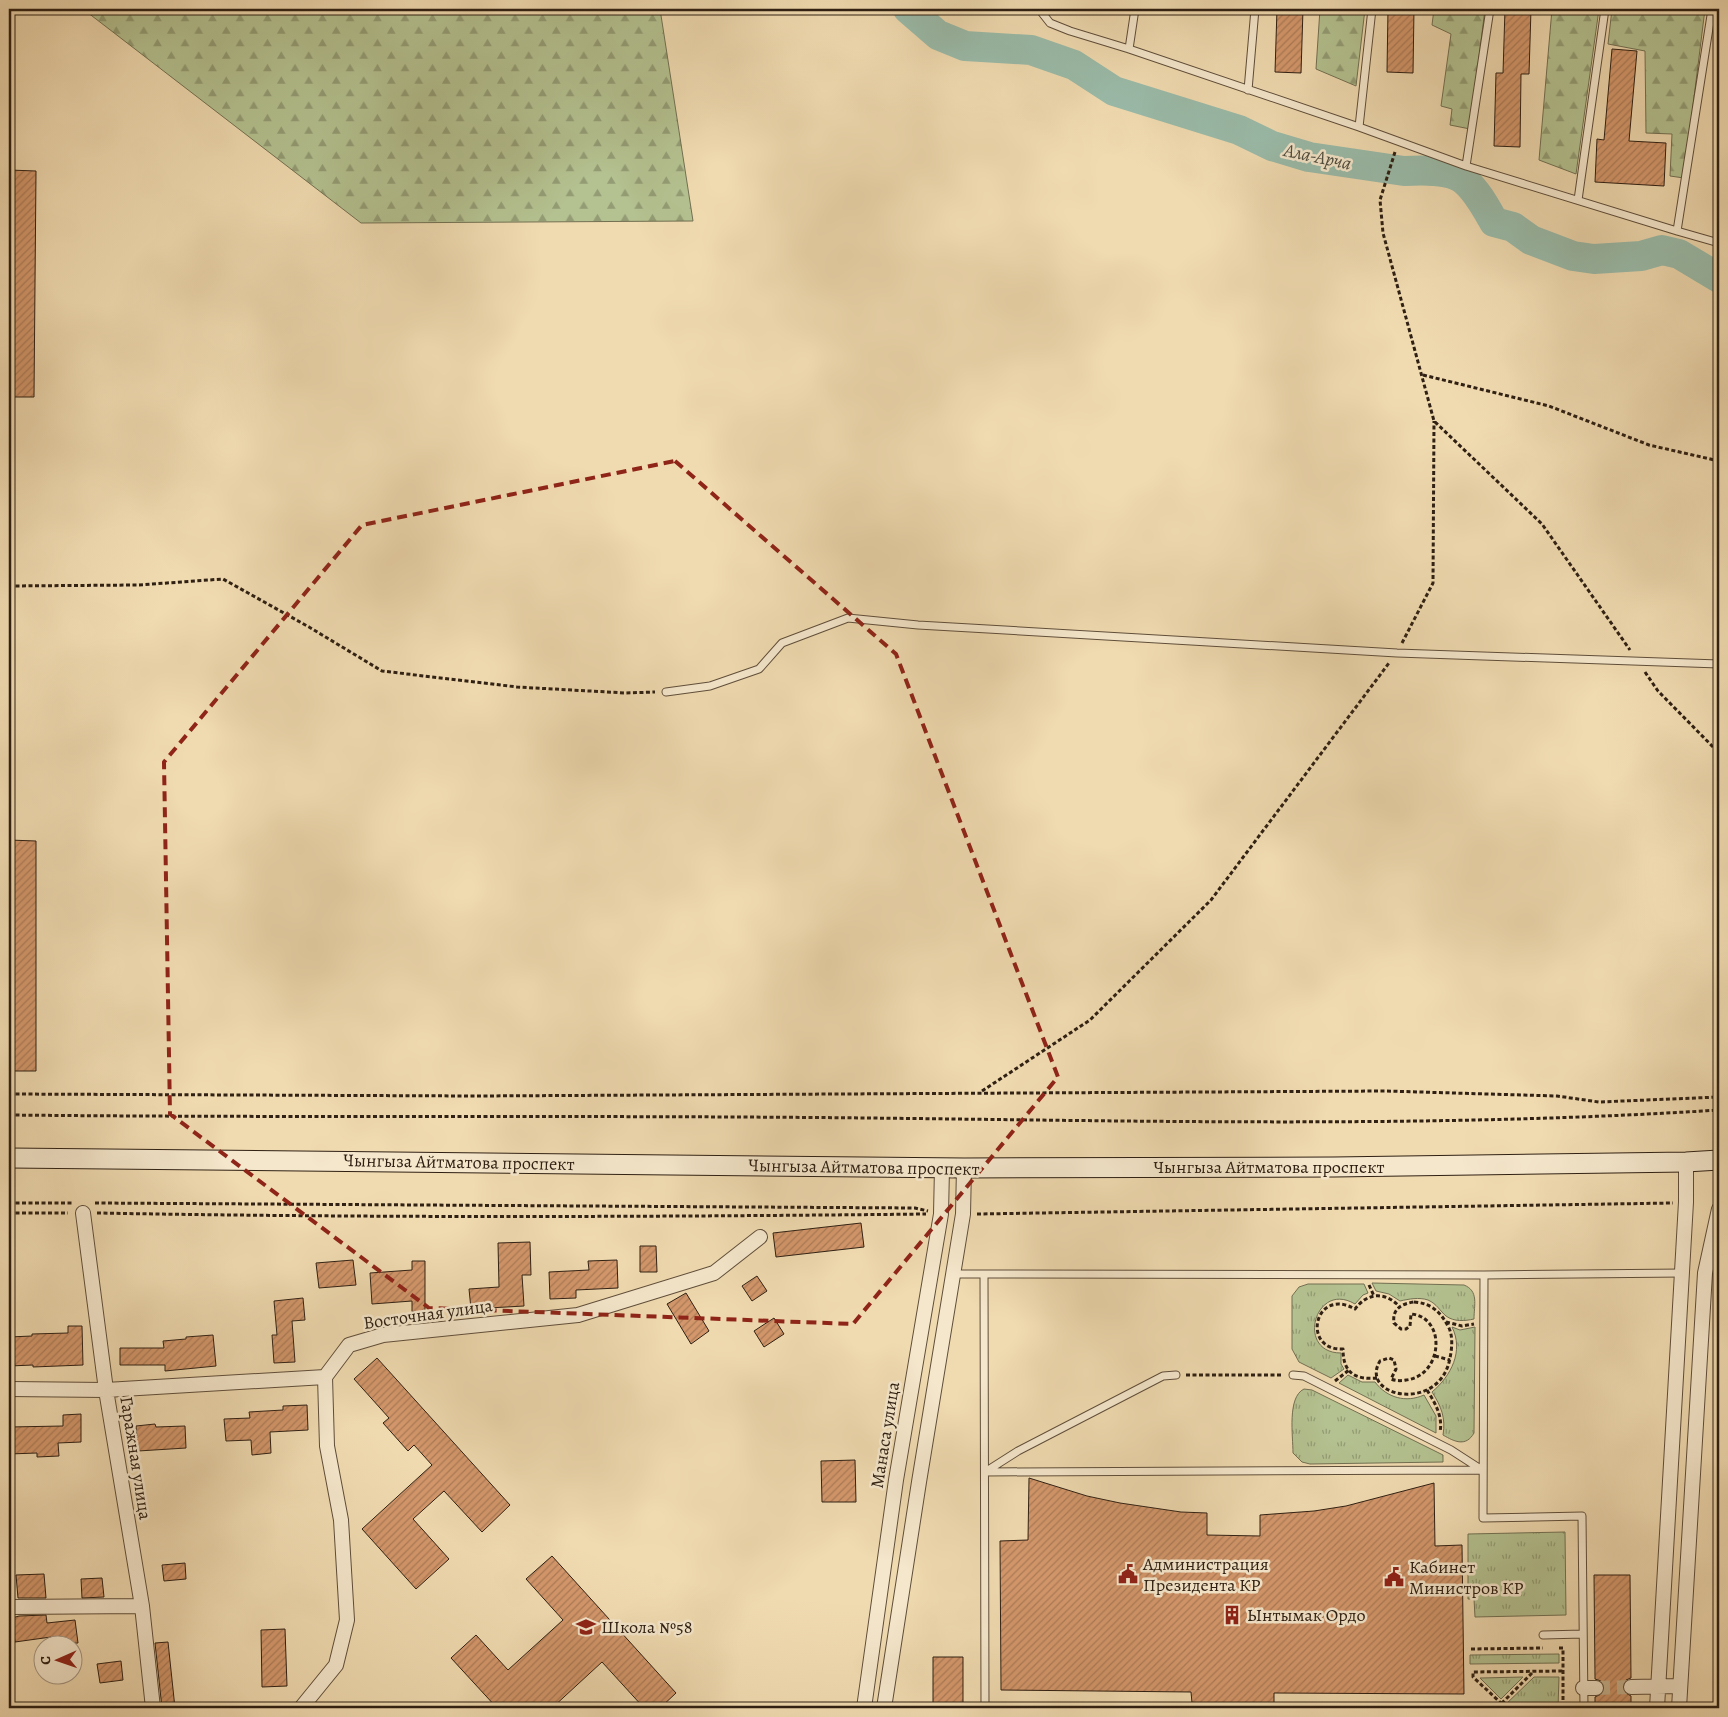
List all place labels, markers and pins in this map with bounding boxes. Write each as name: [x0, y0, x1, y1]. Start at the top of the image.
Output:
place label: Администрация Президента КР: [1142, 1552, 1269, 1597]
place label: Кабинет Министров КР: [1409, 1555, 1524, 1600]
public building icon: Администрация Президента КР: [1117, 1563, 1139, 1585]
public building icon: Кабинет Министров КР: [1383, 1566, 1405, 1588]
place label: Ынтымак Ордо: [1247, 1603, 1366, 1627]
building icon: Ынтымак Ордо: [1221, 1604, 1243, 1626]
place label: Школа №58: [601, 1615, 693, 1639]
school or university icon: Школа №58: [575, 1616, 597, 1638]

